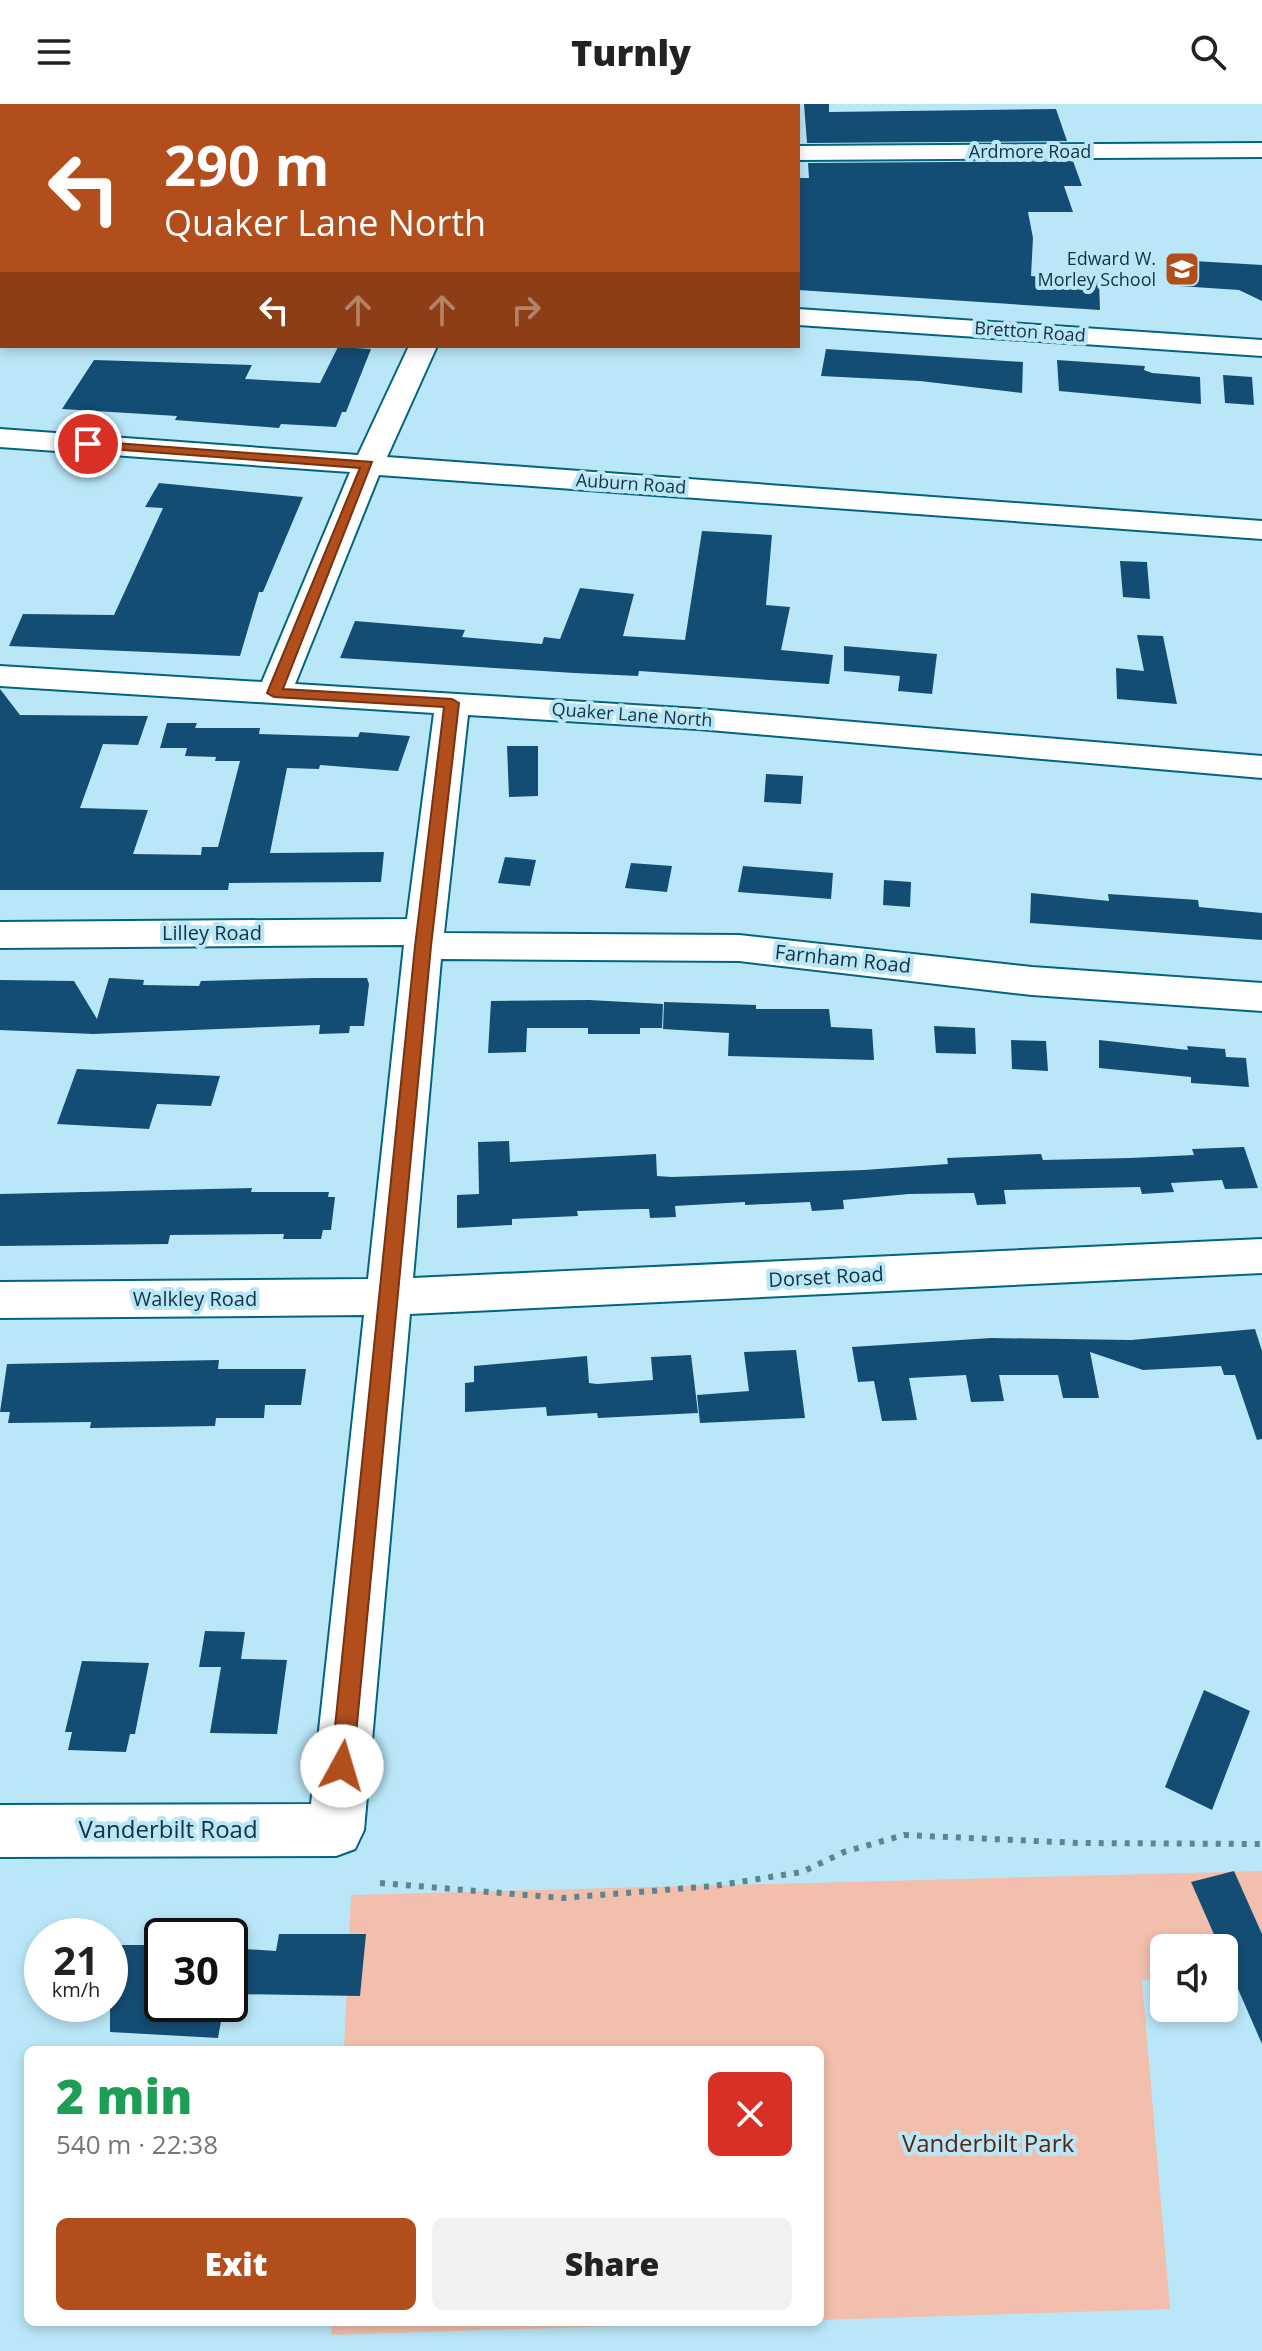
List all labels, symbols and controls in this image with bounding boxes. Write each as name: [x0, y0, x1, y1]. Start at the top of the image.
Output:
text: Turnly: [571, 28, 691, 77]
icon: menu: [32, 30, 76, 74]
icon: search: [1186, 30, 1230, 74]
text: 290 m: [164, 126, 330, 202]
icon: left: [32, 136, 136, 240]
street label: Ardmore Road: [969, 139, 1091, 163]
text: Quaker Lane North: [164, 198, 486, 247]
place label: Edward W. Morley School: [1038, 246, 1156, 291]
school or university icon: Edward W. Morley School: [1163, 250, 1201, 288]
icon: left: [252, 288, 296, 332]
icon: ahead: [336, 288, 380, 332]
icon: ahead: [420, 288, 464, 332]
icon: right: [504, 288, 548, 332]
street label: Bretton Road: [974, 315, 1086, 347]
pin: [54, 410, 122, 478]
icon: arrive: [66, 422, 110, 466]
street label: Auburn Road: [575, 467, 687, 499]
street label: Quaker Lane North: [551, 696, 713, 732]
street label: Lilley Road: [162, 919, 262, 946]
street label: Farnham Road: [774, 938, 912, 979]
street label: Dorset Road: [768, 1260, 884, 1293]
street label: Walkley Road: [133, 1285, 257, 1312]
position arrow: [300, 1724, 384, 1808]
street label: Vanderbilt Road: [78, 1812, 258, 1845]
speed limit sign: 30: [144, 1918, 248, 2022]
text: 21: [53, 1932, 99, 1987]
map controls: [1150, 1934, 1238, 2022]
button: sound: [1150, 1934, 1238, 2022]
text: km/h: [52, 1976, 100, 2003]
text: 2 min: [56, 2063, 192, 2128]
button: close: [708, 2072, 792, 2156]
text: 540 m · 22:38: [56, 2126, 218, 2162]
park label: Vanderbilt Park: [902, 2126, 1074, 2159]
button: Exit: [56, 2218, 416, 2310]
button: Share: [432, 2218, 792, 2310]

